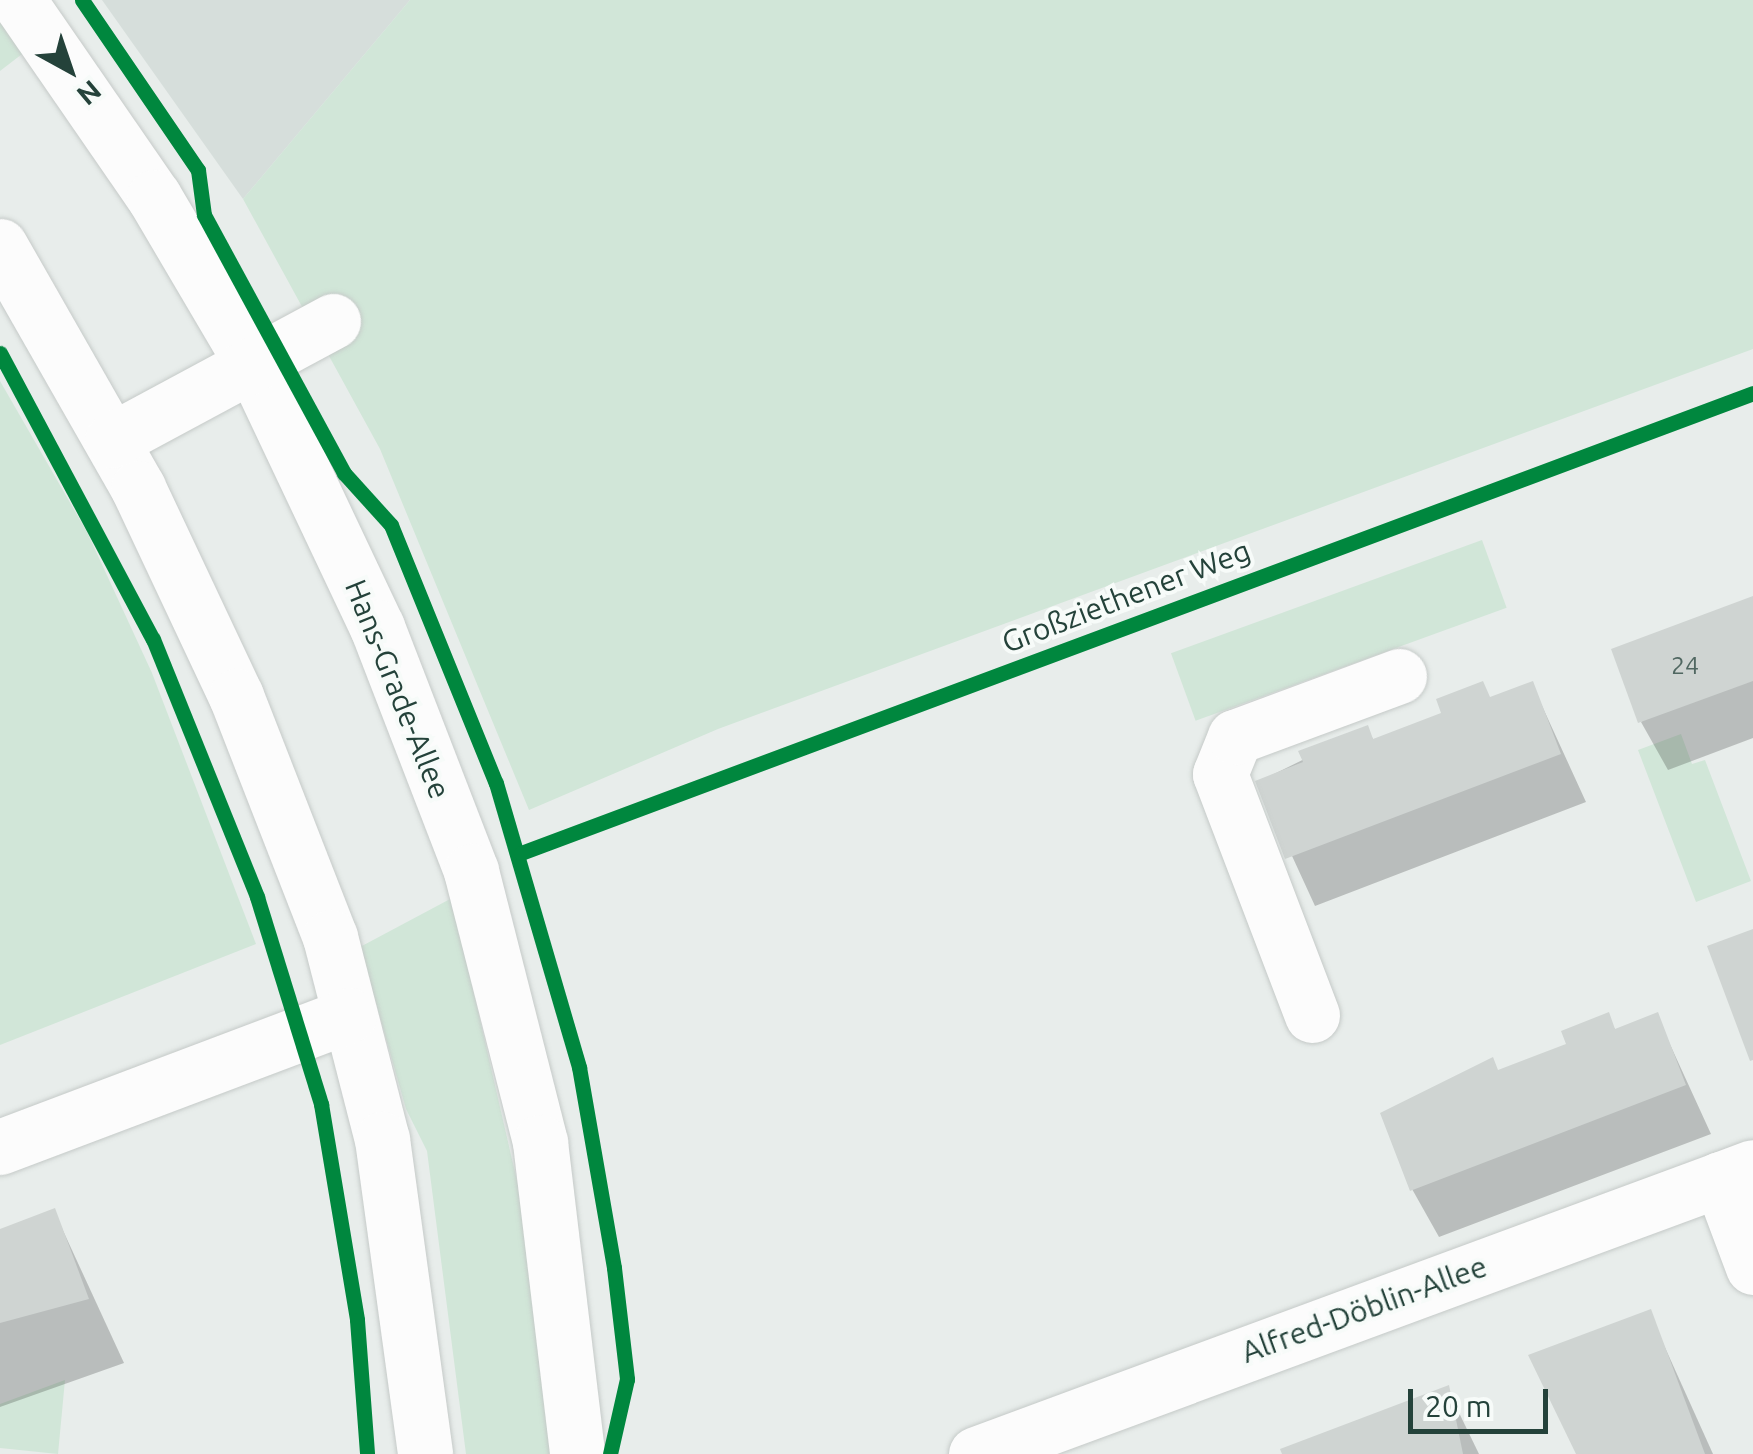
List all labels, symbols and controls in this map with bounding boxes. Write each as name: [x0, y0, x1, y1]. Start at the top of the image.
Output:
north arrow: [20, 20, 120, 120]
text: N: [72, 75, 108, 112]
street label: Großziethener Weg: [997, 532, 1255, 660]
street label: Hans-Grade-Allee: [338, 574, 458, 804]
house number: 24: [1671, 650, 1699, 680]
street label: Alfred-Döblin-Allee: [1236, 1248, 1492, 1370]
scale bar: [1413, 1369, 1553, 1431]
text: 20 m: [1425, 1389, 1492, 1423]

